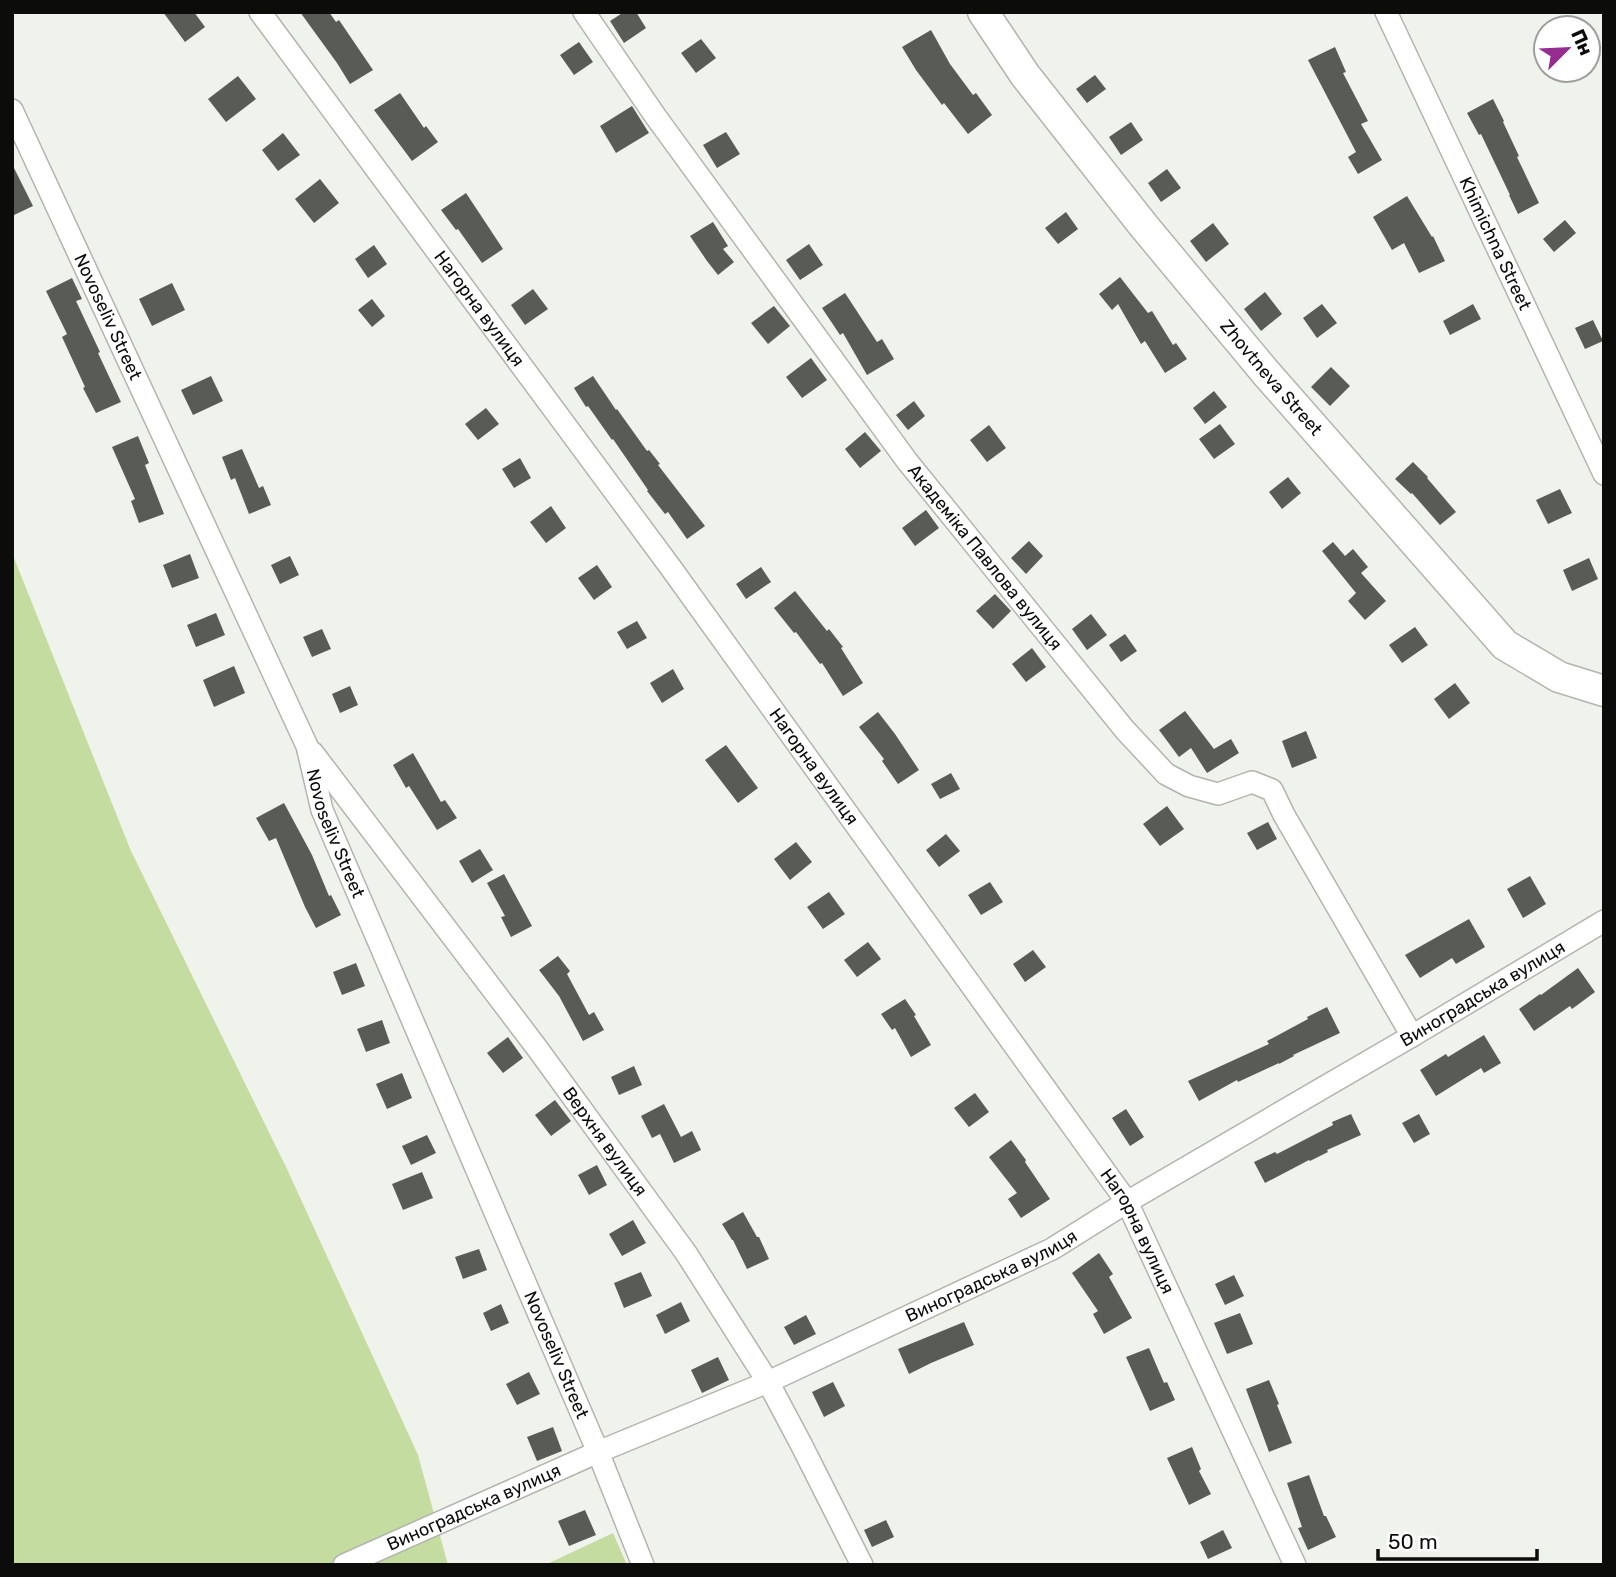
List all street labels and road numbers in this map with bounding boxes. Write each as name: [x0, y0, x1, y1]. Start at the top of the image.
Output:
street label: Khimichna Street: [1454, 173, 1536, 314]
street label: Нагорна вулиця: [429, 246, 529, 371]
street label: Novoseliv Street: [69, 250, 147, 383]
street label: Zhovtneva Street: [1215, 315, 1327, 440]
street label: Академіка Павлова вулиця: [903, 460, 1067, 655]
street label: Нагорна вулиця: [764, 704, 863, 829]
street label: Novoseliv Street: [302, 767, 369, 901]
street label: Виноградська вулиця: [1396, 936, 1569, 1052]
street label: Верхня вулиця: [558, 1083, 652, 1200]
street label: Нагорна вулиця: [1096, 1164, 1179, 1297]
street label: Виноградська вулиця: [902, 1225, 1081, 1327]
street label: Novoseliv Street: [519, 1288, 593, 1422]
street label: Виноградська вулиця: [383, 1459, 564, 1556]

